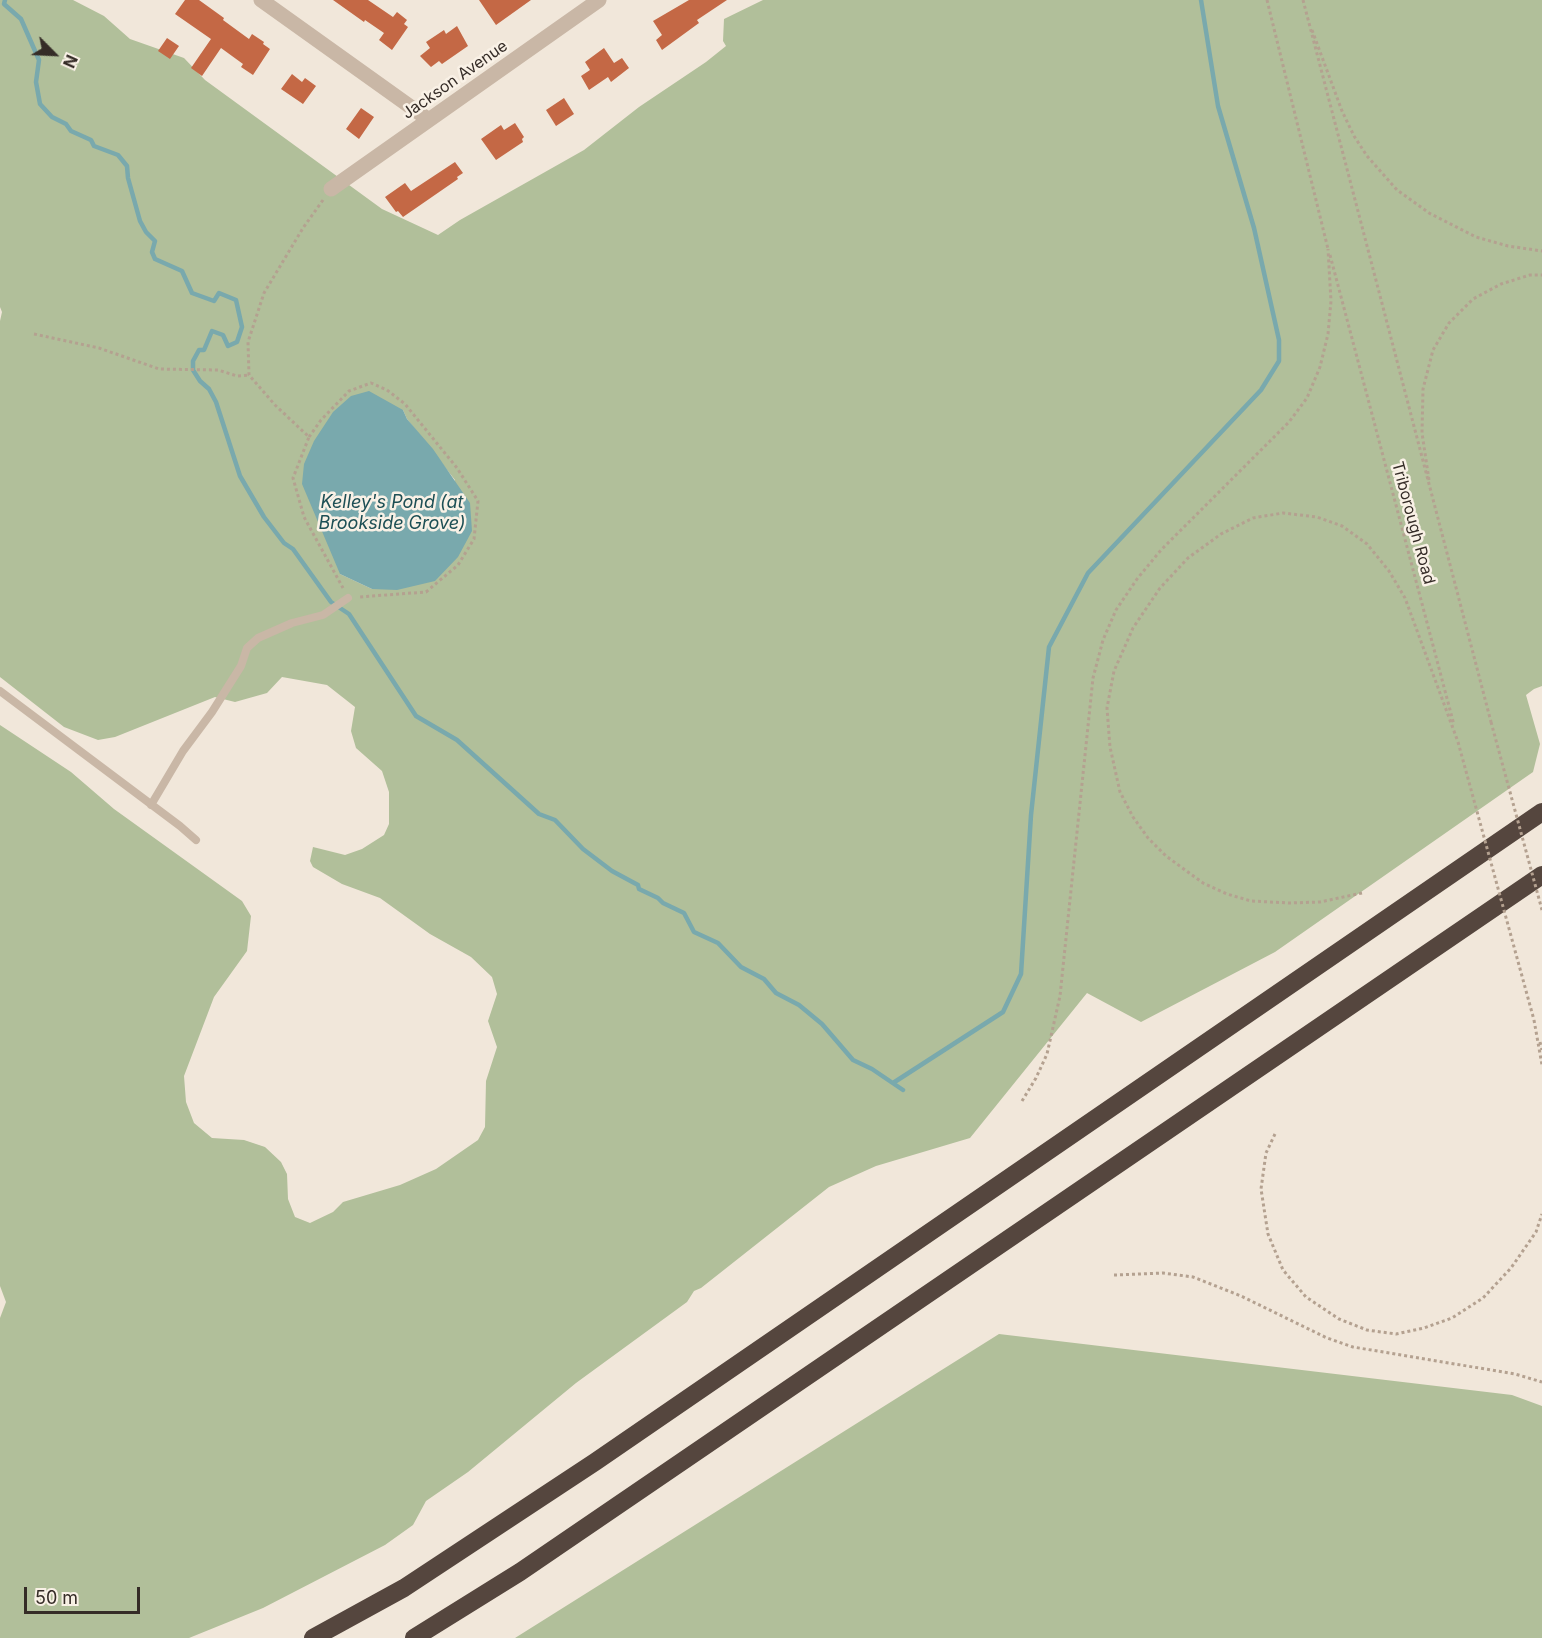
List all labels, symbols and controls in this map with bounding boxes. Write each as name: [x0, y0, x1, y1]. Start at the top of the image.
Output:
north arrow: [24, 24, 84, 84]
street label: Jackson Avenue: [399, 37, 511, 123]
text: N: [59, 52, 82, 71]
street label: Triborough Road: [1387, 460, 1439, 586]
water label: Kelley's Pond (at Brookside Grove): [319, 492, 465, 534]
scale bar: [27, 1575, 142, 1613]
text: 50 m: [35, 1587, 78, 1608]

